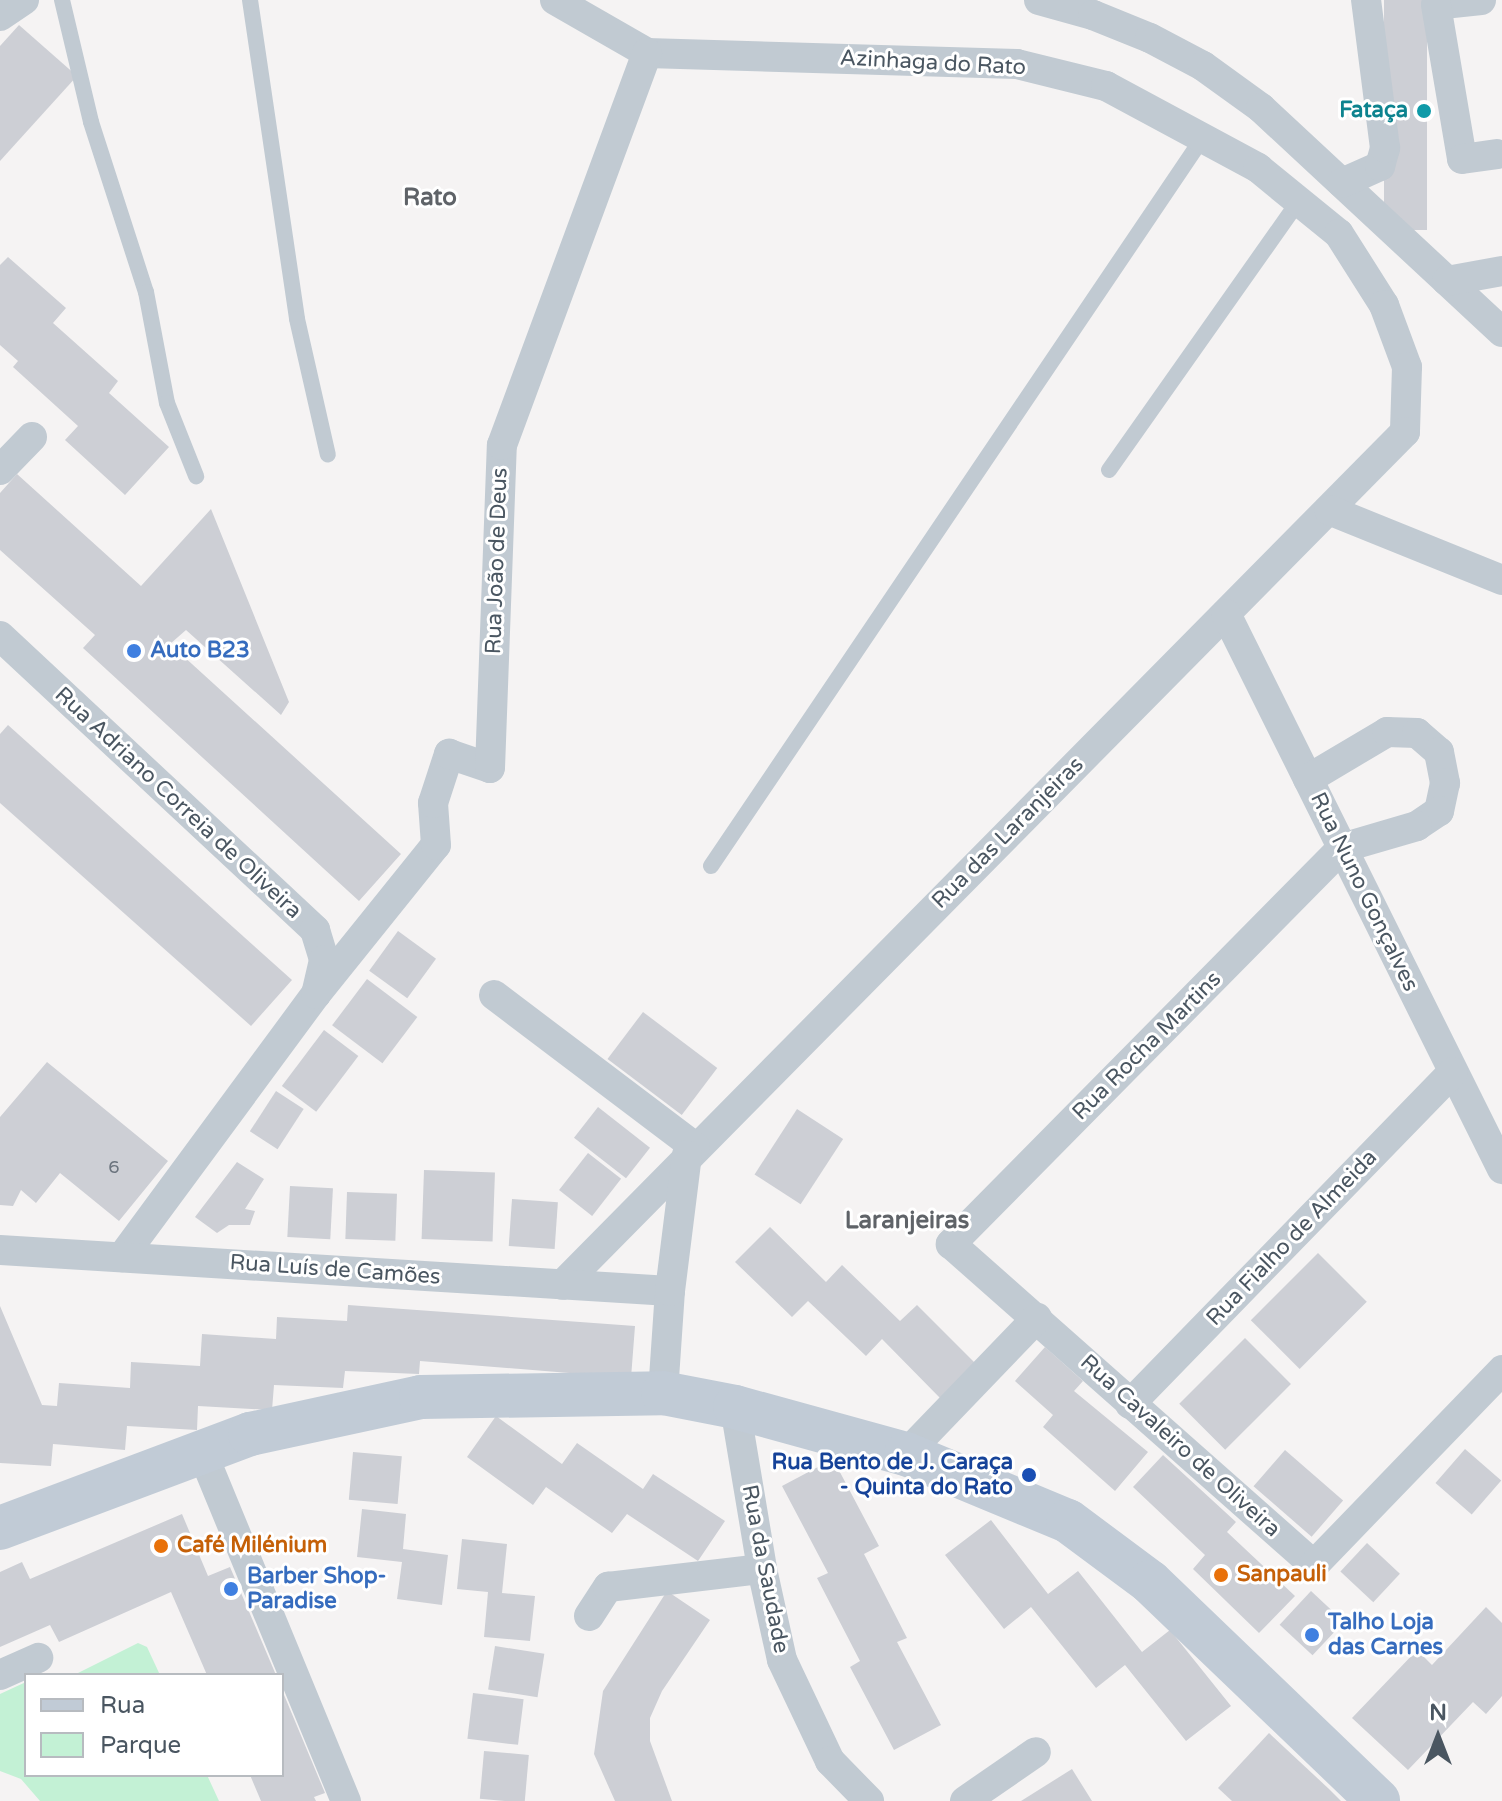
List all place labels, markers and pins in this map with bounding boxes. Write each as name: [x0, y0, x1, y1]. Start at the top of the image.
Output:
place label: Fataça: [1339, 98, 1408, 124]
marker: Fataça: [1415, 102, 1433, 120]
place label: Auto B23: [150, 638, 250, 664]
marker: Auto B23: [125, 642, 143, 660]
place label: Rua Bento de J. Caraça - Quinta do Rato: [772, 1449, 1013, 1500]
marker: Rua Bento de J. Caraça - Quinta do Rato: [1020, 1466, 1038, 1484]
place label: Café Milénium: [177, 1533, 327, 1559]
marker: Café Milénium: [152, 1537, 170, 1555]
place label: Sanpauli: [1237, 1562, 1327, 1588]
place label: Barber Shop- Paradise: [247, 1563, 387, 1614]
marker: Sanpauli: [1212, 1566, 1230, 1584]
marker: Barber Shop- Paradise: [222, 1580, 240, 1598]
place label: Talho Loja das Carnes: [1328, 1609, 1443, 1660]
marker: Talho Loja das Carnes: [1303, 1626, 1321, 1644]

